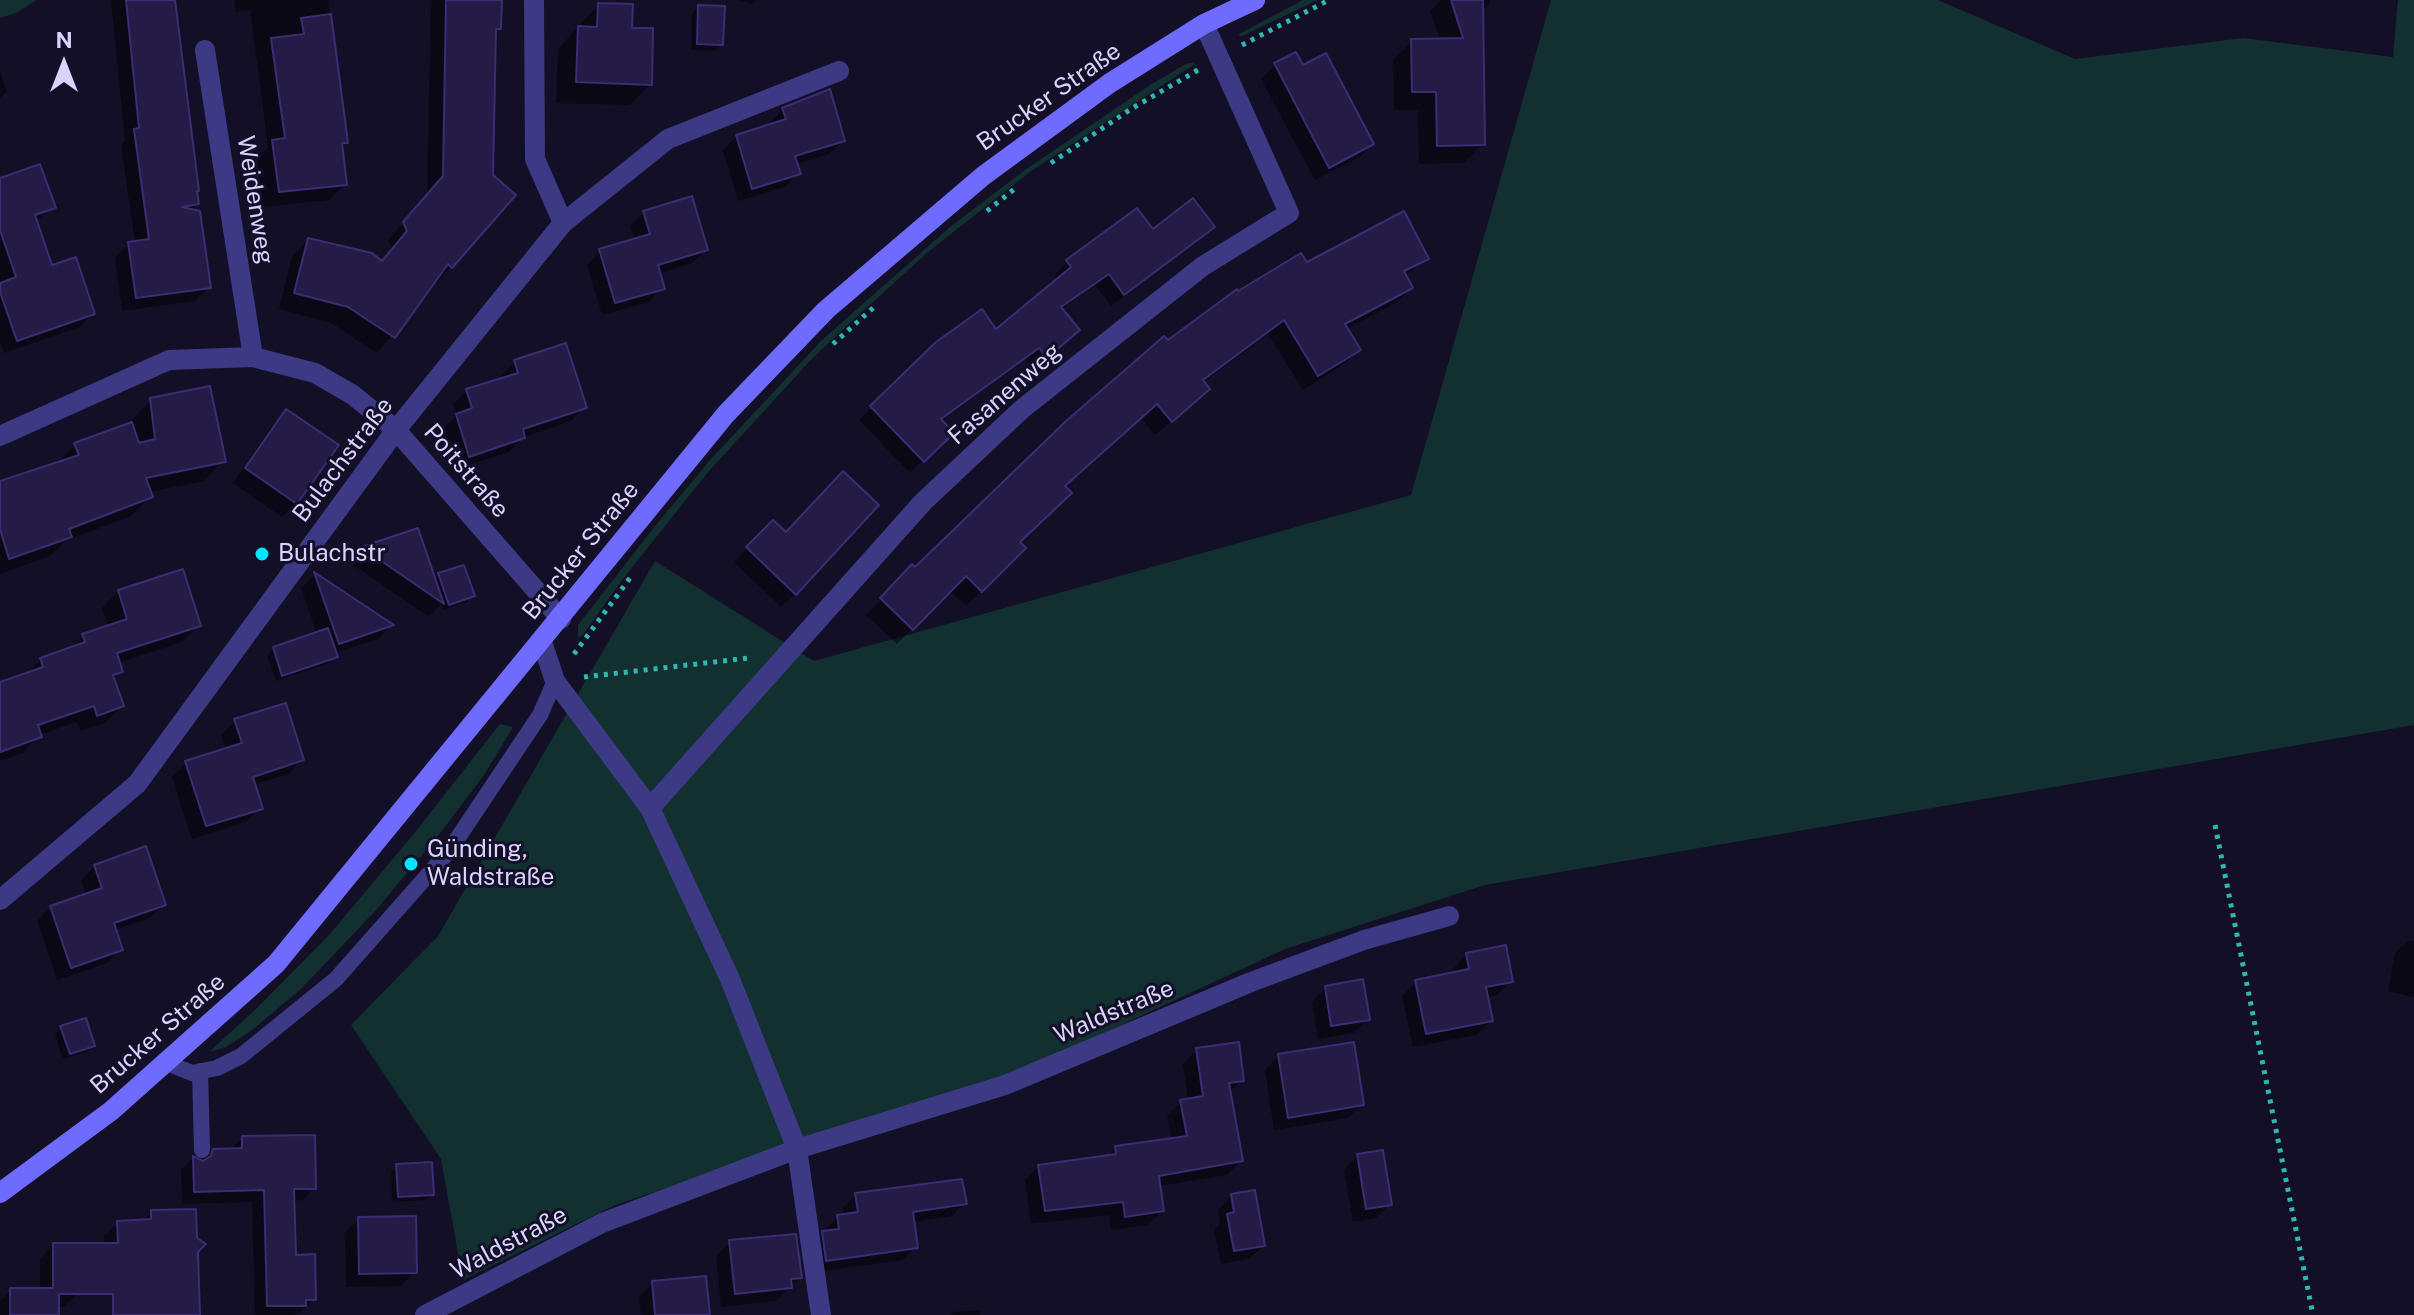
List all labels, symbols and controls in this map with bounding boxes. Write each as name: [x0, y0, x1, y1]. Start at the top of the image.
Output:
north arrow: [24, 24, 104, 104]
text: N: [55, 27, 73, 53]
street label: Brucker Straße: [972, 37, 1126, 157]
street label: Weidenweg: [231, 134, 279, 266]
street label: Fasanenweg: [943, 337, 1067, 451]
street label: Bulachstraße: [287, 392, 399, 528]
street label: Poitstraße: [417, 418, 515, 524]
street label: Brucker Straße: [517, 476, 645, 626]
place label: Bulachstr: [278, 540, 386, 568]
marker: Bulachstr: [253, 545, 271, 563]
place label: Günding, Waldstraße: [427, 836, 554, 892]
marker: Günding, Waldstraße: [402, 855, 420, 873]
street label: Brucker Straße: [85, 968, 231, 1100]
street label: Waldstraße: [1050, 974, 1178, 1050]
street label: Waldstraße: [446, 1200, 572, 1286]

